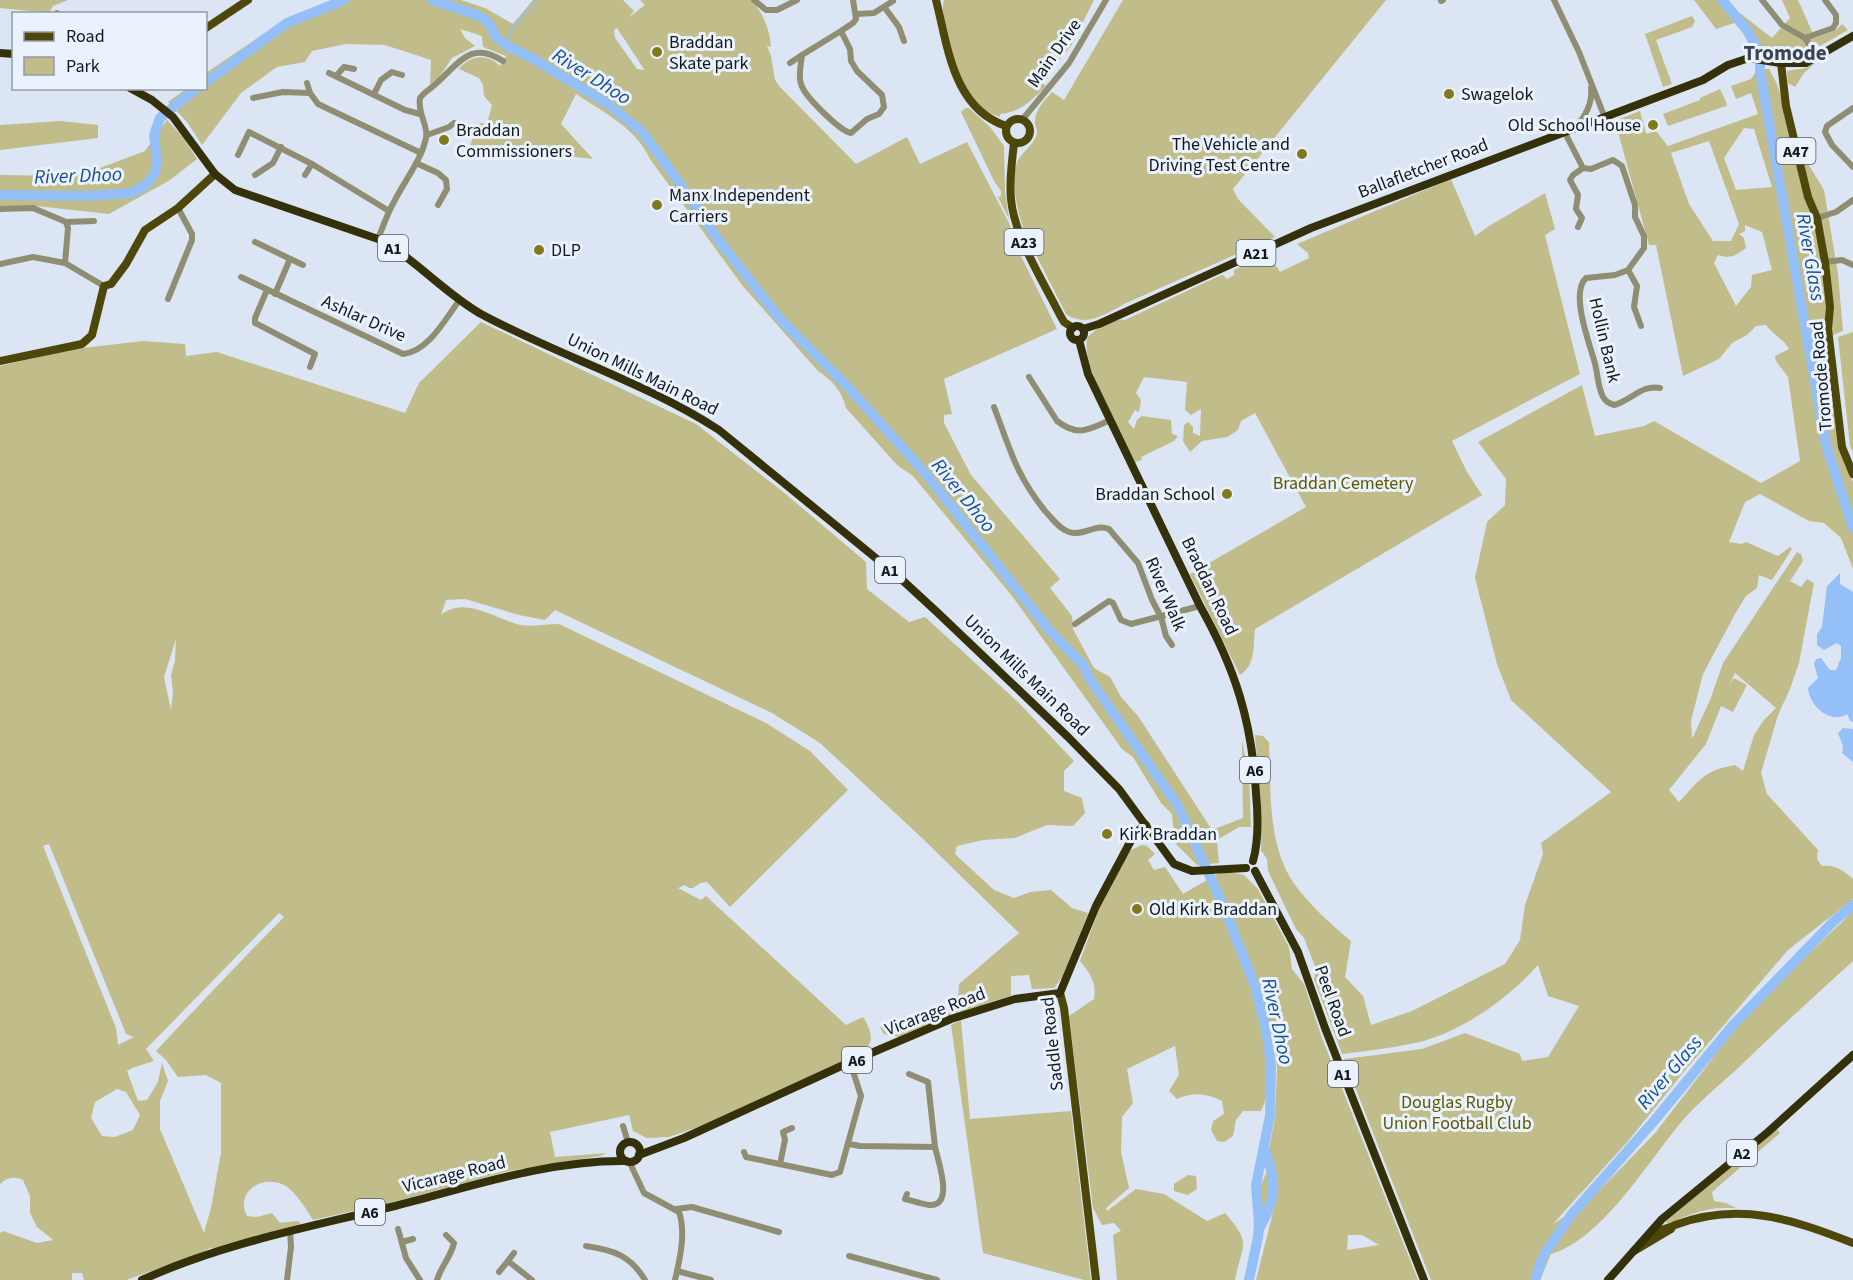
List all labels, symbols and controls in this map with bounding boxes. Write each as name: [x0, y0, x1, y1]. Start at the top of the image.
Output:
legend: [12, 12, 207, 90]
street label: Main Drive: [1022, 14, 1087, 93]
text: Road: [66, 24, 105, 49]
place label: Braddan Skate park: [669, 30, 749, 76]
district label: Tromode: [1743, 38, 1827, 68]
water label: River Dhoo: [547, 42, 636, 112]
marker: Braddan Skate park: [650, 45, 664, 59]
text: Park: [66, 54, 100, 79]
place label: Swagelok: [1461, 82, 1534, 107]
marker: Swagelok: [1442, 87, 1456, 101]
place label: Old School House: [1508, 113, 1641, 138]
place label: Braddan Commissioners: [456, 118, 572, 164]
marker: Old School House: [1646, 118, 1660, 132]
place label: The Vehicle and Driving Test Centre: [1149, 132, 1290, 178]
street label: Ballafletcher Road: [1354, 132, 1492, 205]
marker: Braddan Commissioners: [437, 133, 451, 147]
road number: A47: [1776, 138, 1816, 164]
marker: The Vehicle and Driving Test Centre: [1295, 147, 1309, 161]
water label: River Dhoo: [34, 160, 123, 192]
place label: Manx Independent Carriers: [669, 183, 810, 229]
marker: Manx Independent Carriers: [650, 198, 664, 212]
water label: River Glass: [1789, 211, 1832, 303]
road number: A23: [1004, 229, 1044, 255]
road number: A1: [378, 235, 408, 261]
place label: DLP: [551, 238, 581, 263]
road number: A21: [1236, 240, 1276, 266]
marker: DLP: [532, 243, 546, 257]
street label: Ashlar Drive: [318, 289, 410, 348]
street label: Hollin Bank: [1583, 295, 1626, 385]
street label: Tromode Road: [1804, 320, 1839, 432]
street label: Union Mills Main Road: [563, 327, 723, 422]
water label: River Dhoo: [925, 453, 1002, 539]
park label: Braddan Cemetery: [1273, 471, 1414, 496]
place label: Braddan School: [1095, 482, 1215, 507]
marker: Braddan School: [1220, 487, 1234, 501]
street label: Braddan Road: [1175, 533, 1244, 640]
street label: River Walk: [1139, 553, 1192, 635]
road number: A1: [875, 557, 905, 583]
street label: Union Mills Main Road: [958, 609, 1095, 742]
road number: A6: [1240, 757, 1270, 783]
place label: Kirk Braddan: [1119, 822, 1217, 847]
marker: Kirk Braddan: [1100, 827, 1114, 841]
place label: Old Kirk Braddan: [1149, 897, 1277, 922]
marker: Old Kirk Braddan: [1130, 902, 1144, 916]
street label: Peel Road: [1308, 962, 1357, 1040]
water label: River Dhoo: [1254, 975, 1300, 1067]
street label: Vicarage Road: [881, 981, 989, 1042]
street label: Saddle Road: [1035, 996, 1070, 1092]
water label: River Glass: [1631, 1030, 1709, 1116]
road number: A6: [842, 1047, 872, 1073]
road number: A1: [1328, 1061, 1358, 1087]
park label: Douglas Rugby Union Football Club: [1382, 1090, 1532, 1136]
road number: A2: [1727, 1140, 1757, 1166]
street label: Vicarage Road: [400, 1150, 508, 1199]
road number: A6: [355, 1199, 385, 1225]

